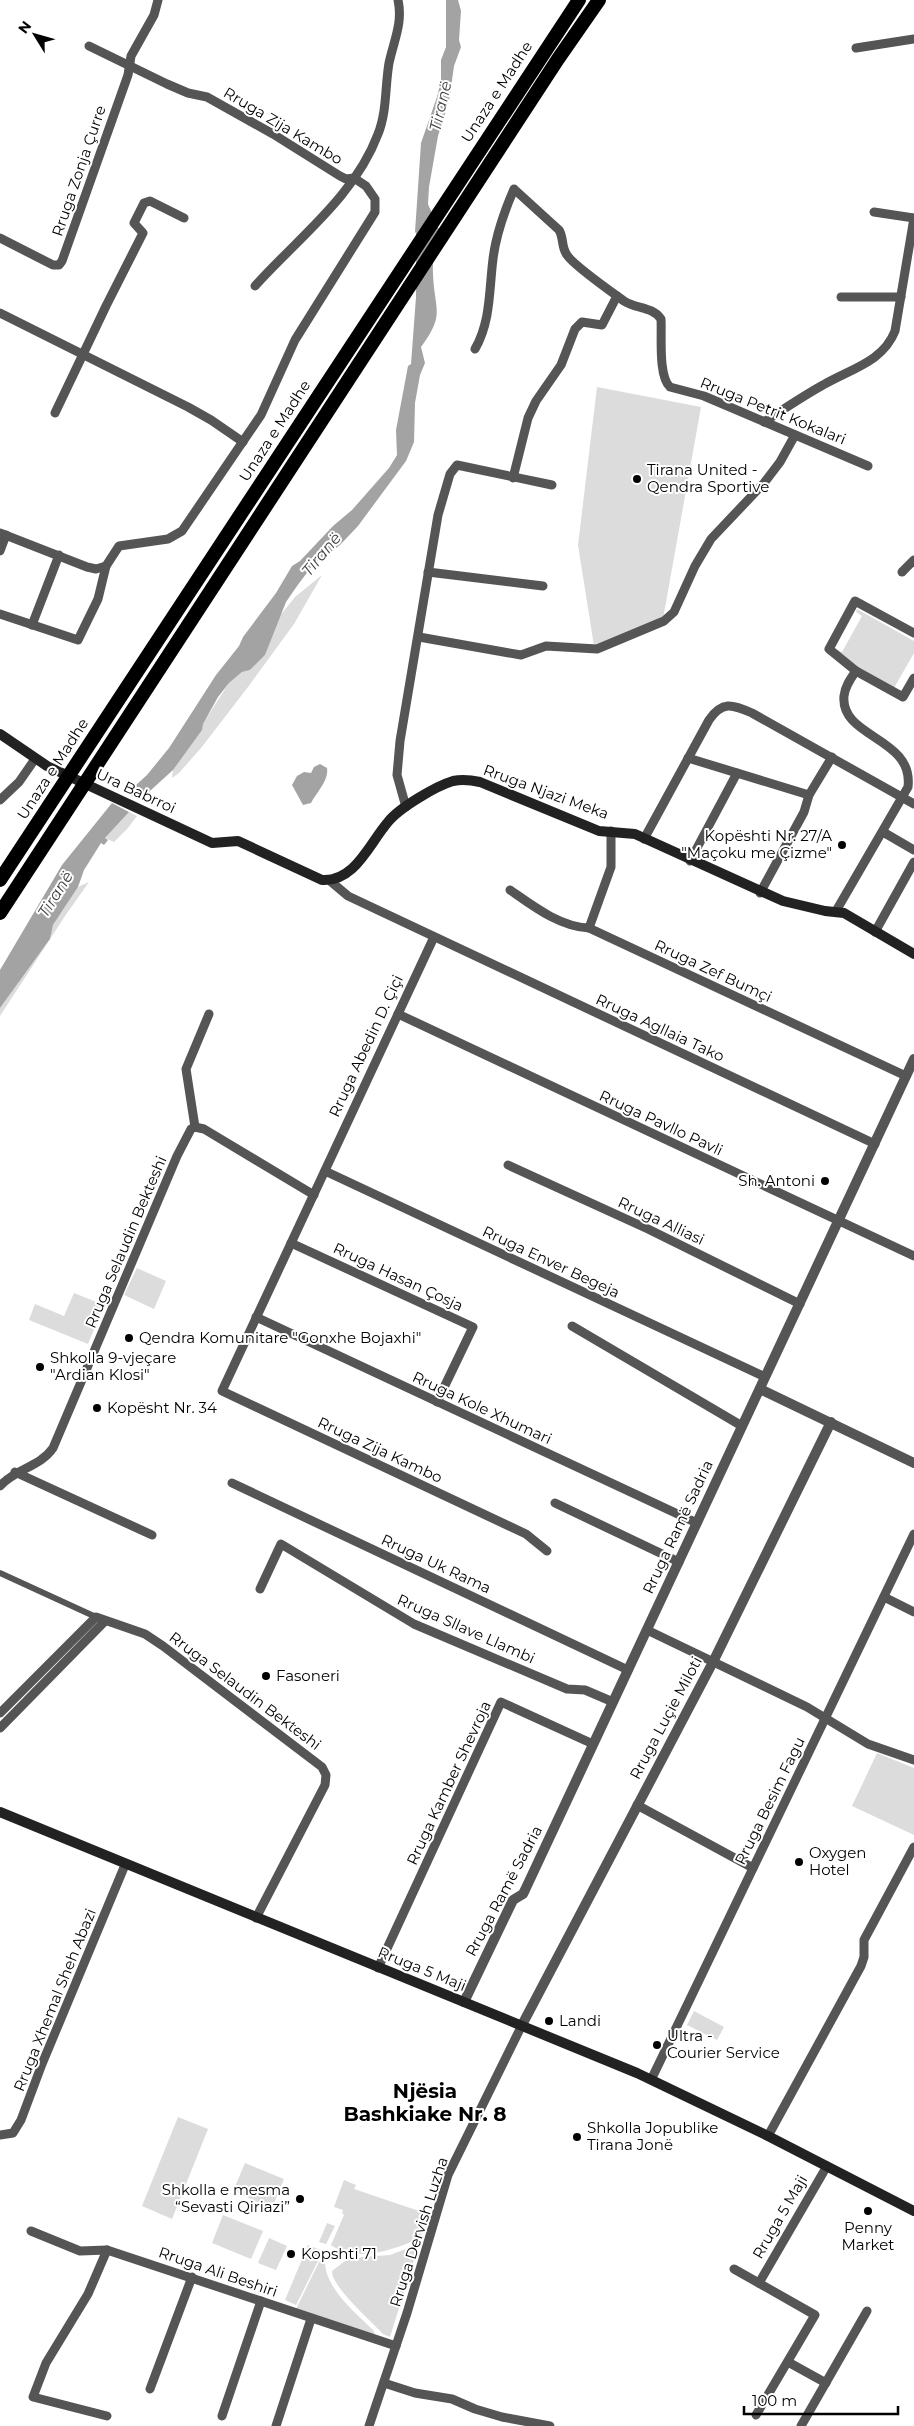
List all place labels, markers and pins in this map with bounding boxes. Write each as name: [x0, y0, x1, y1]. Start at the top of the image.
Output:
place label: Tirana United - Qendra Sportive: [647, 460, 769, 496]
marker: Tirana United - Qendra Sportive: [631, 473, 643, 485]
place label: Kopështi Nr. 27/A "Maçoku me Çizme": [681, 826, 832, 862]
marker: Kopështi Nr. 27/A "Maçoku me Çizme": [836, 839, 848, 851]
place label: Sh. Antoni: [738, 1171, 815, 1190]
marker: Sh. Antoni: [819, 1175, 831, 1187]
place label: Qendra Komunitare "Gonxhe Bojaxhi": [139, 1328, 421, 1347]
marker: Qendra Komunitare "Gonxhe Bojaxhi": [123, 1332, 135, 1344]
place label: Shkolla 9-vjeçare "Ardian Klosi": [50, 1348, 176, 1384]
marker: Shkolla 9-vjeçare "Ardian Klosi": [34, 1361, 46, 1373]
place label: Kopësht Nr. 34: [107, 1398, 217, 1417]
marker: Kopësht Nr. 34: [91, 1402, 103, 1414]
place label: Fasoneri: [276, 1666, 340, 1685]
marker: Fasoneri: [260, 1670, 272, 1682]
place label: Oxygen Hotel: [809, 1843, 866, 1879]
marker: Oxygen Hotel: [793, 1856, 805, 1868]
place label: Landi: [559, 2011, 601, 2030]
marker: Landi: [543, 2015, 555, 2027]
place label: Ultra - Courier Service: [667, 2026, 780, 2062]
marker: Ultra - Courier Service: [651, 2039, 663, 2051]
place label: Shkolla Jopublike Tirana Jonë: [587, 2118, 718, 2154]
marker: Shkolla Jopublike Tirana Jonë: [571, 2131, 583, 2143]
place label: Shkolla e mesma “Sevasti Qiriazi”: [162, 2180, 290, 2216]
marker: Shkolla e mesma “Sevasti Qiriazi”: [294, 2193, 306, 2205]
marker: Penny Market: [862, 2205, 874, 2217]
place label: Penny Market: [842, 2218, 894, 2254]
place label: Kopshti 71: [301, 2244, 377, 2263]
marker: Kopshti 71: [285, 2248, 297, 2260]

